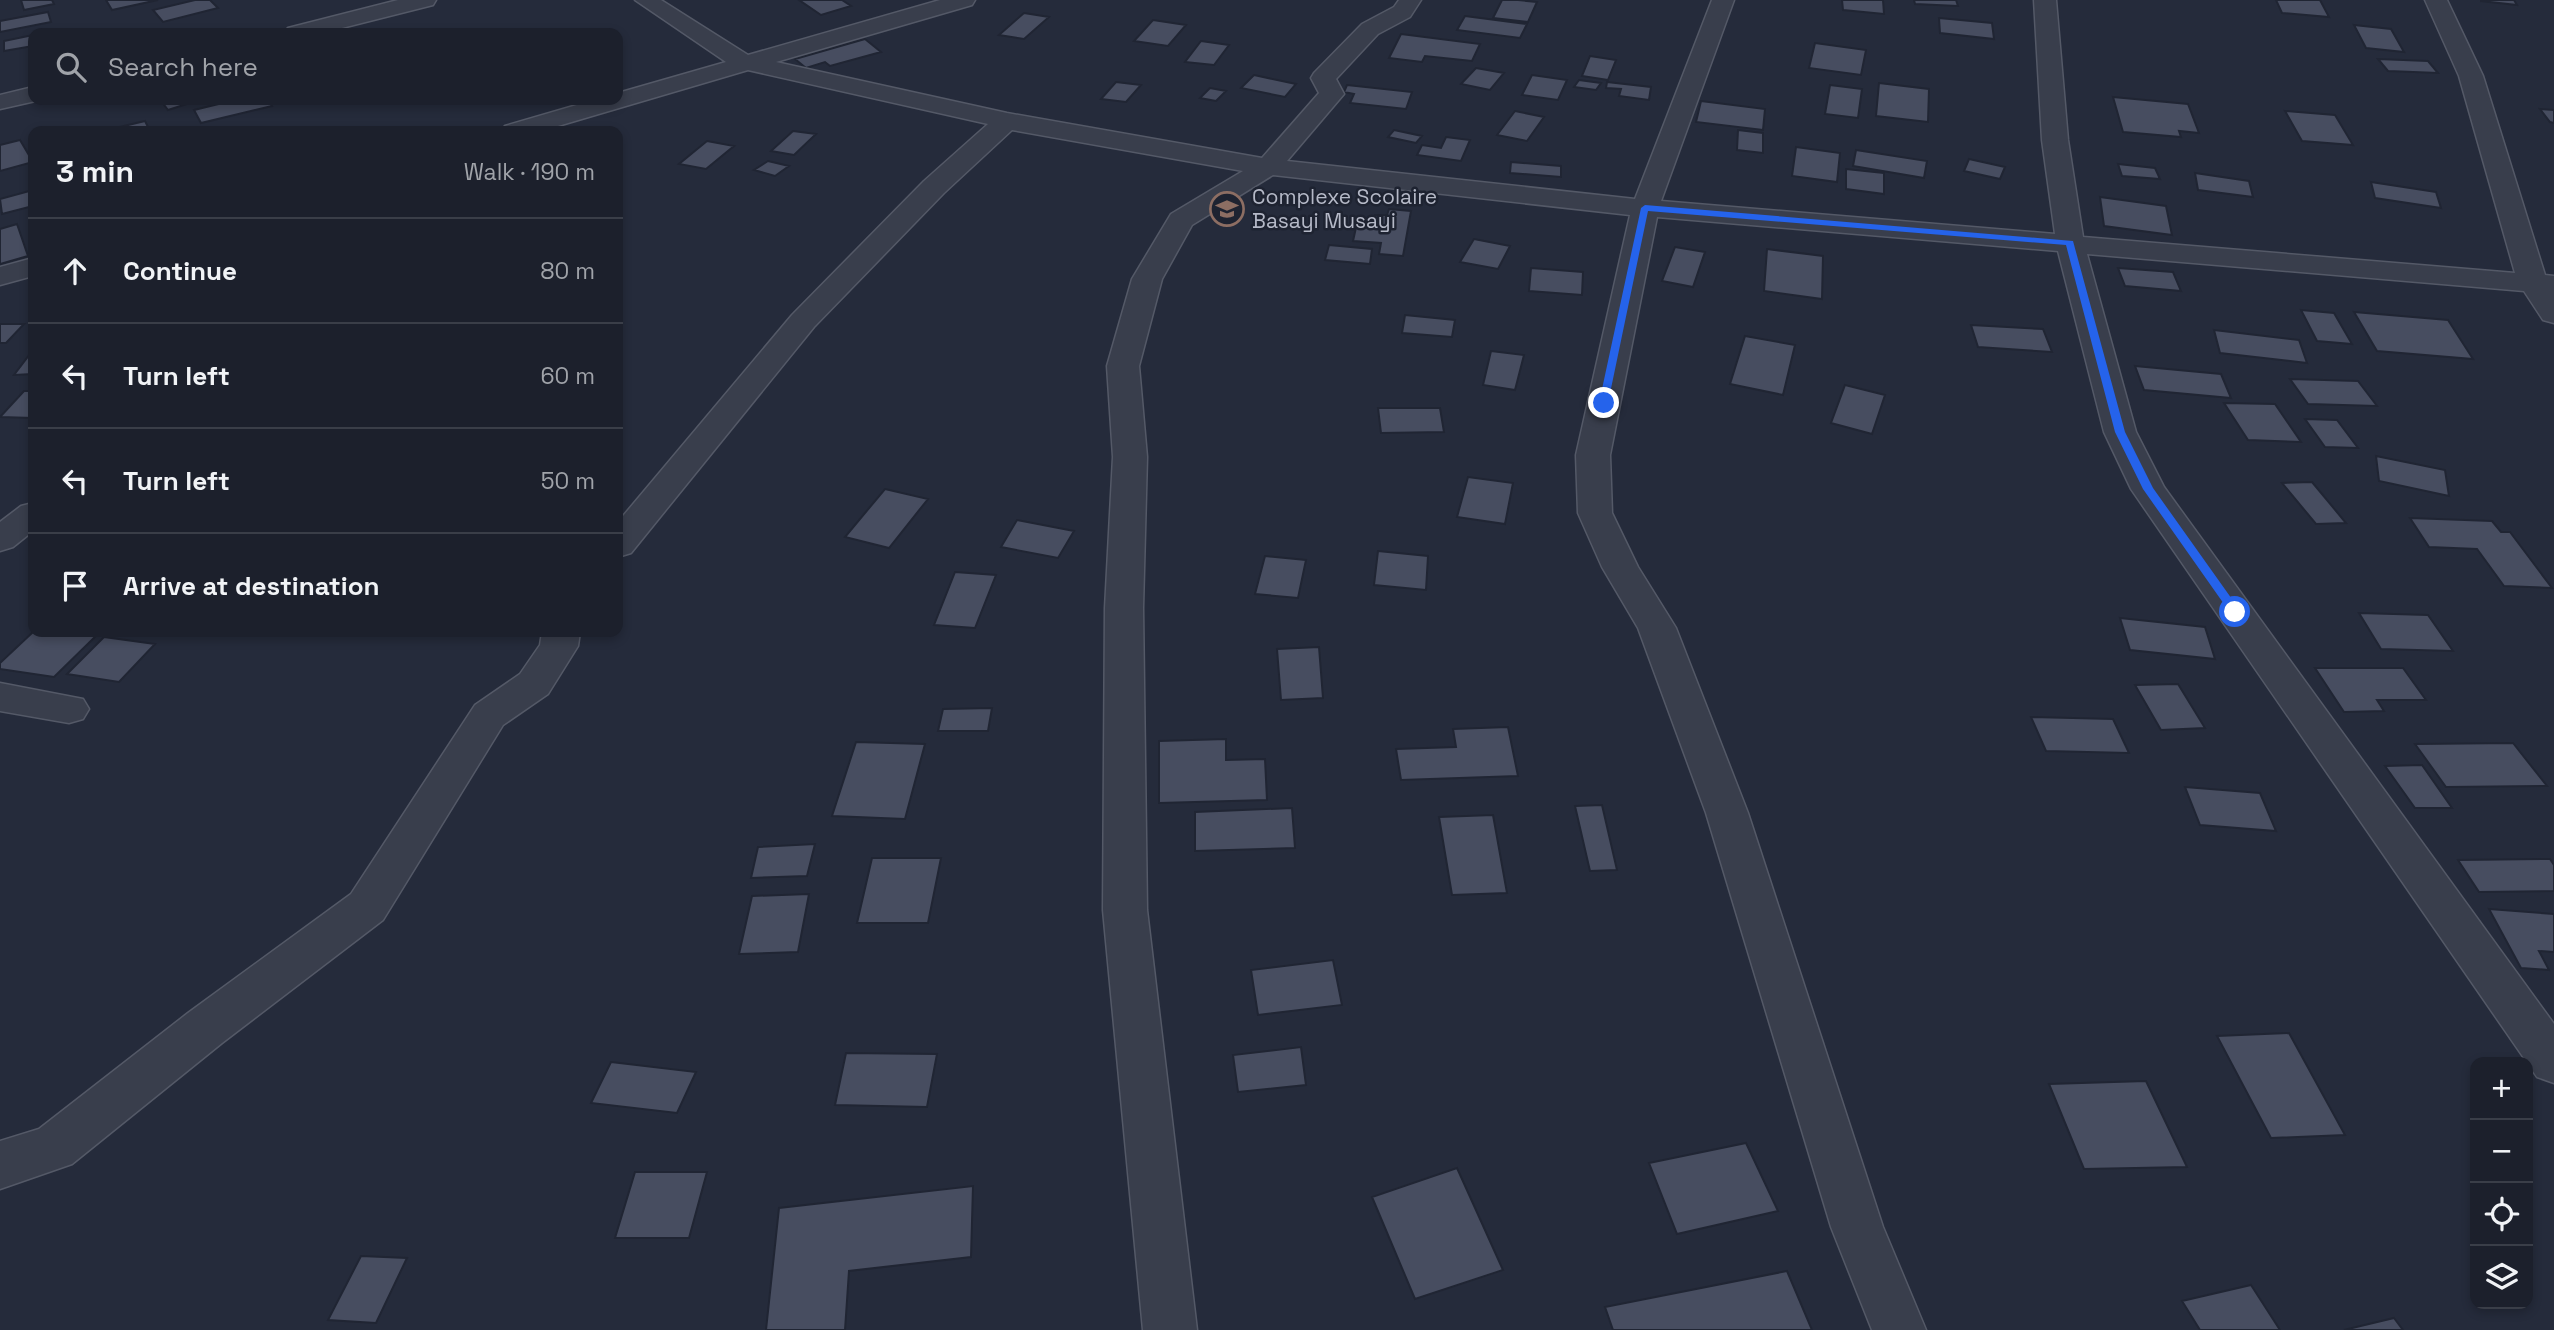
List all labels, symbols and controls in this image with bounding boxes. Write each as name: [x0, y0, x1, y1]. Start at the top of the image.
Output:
search box: [28, 28, 623, 105]
icon: search: [52, 48, 90, 86]
text: Search here: [108, 50, 258, 84]
text: 3 min: [56, 152, 134, 191]
text: Walk · 190 m: [464, 157, 595, 187]
place label: Complexe Scolaire Basayi Musayi: [1252, 183, 1437, 234]
school or university icon: Complexe Scolaire Basayi Musayi: [1208, 190, 1246, 228]
icon: ahead: [56, 252, 94, 290]
text: Continue: [123, 254, 237, 288]
text: 80 m: [540, 256, 595, 286]
icon: left: [56, 357, 94, 395]
text: Turn left: [123, 359, 230, 393]
text: 60 m: [540, 361, 595, 391]
route end: [1588, 387, 1619, 418]
icon: left: [56, 462, 94, 500]
text: Turn left: [123, 464, 230, 498]
text: 50 m: [541, 466, 595, 496]
icon: arrive: [56, 567, 94, 605]
text: Arrive at destination: [123, 569, 380, 603]
route start: [2219, 596, 2250, 627]
map controls: [2470, 1057, 2533, 1309]
button: +: [2470, 1057, 2533, 1120]
button: −: [2470, 1120, 2533, 1183]
button: locate: [2470, 1183, 2533, 1246]
button: layers: [2470, 1246, 2533, 1309]

